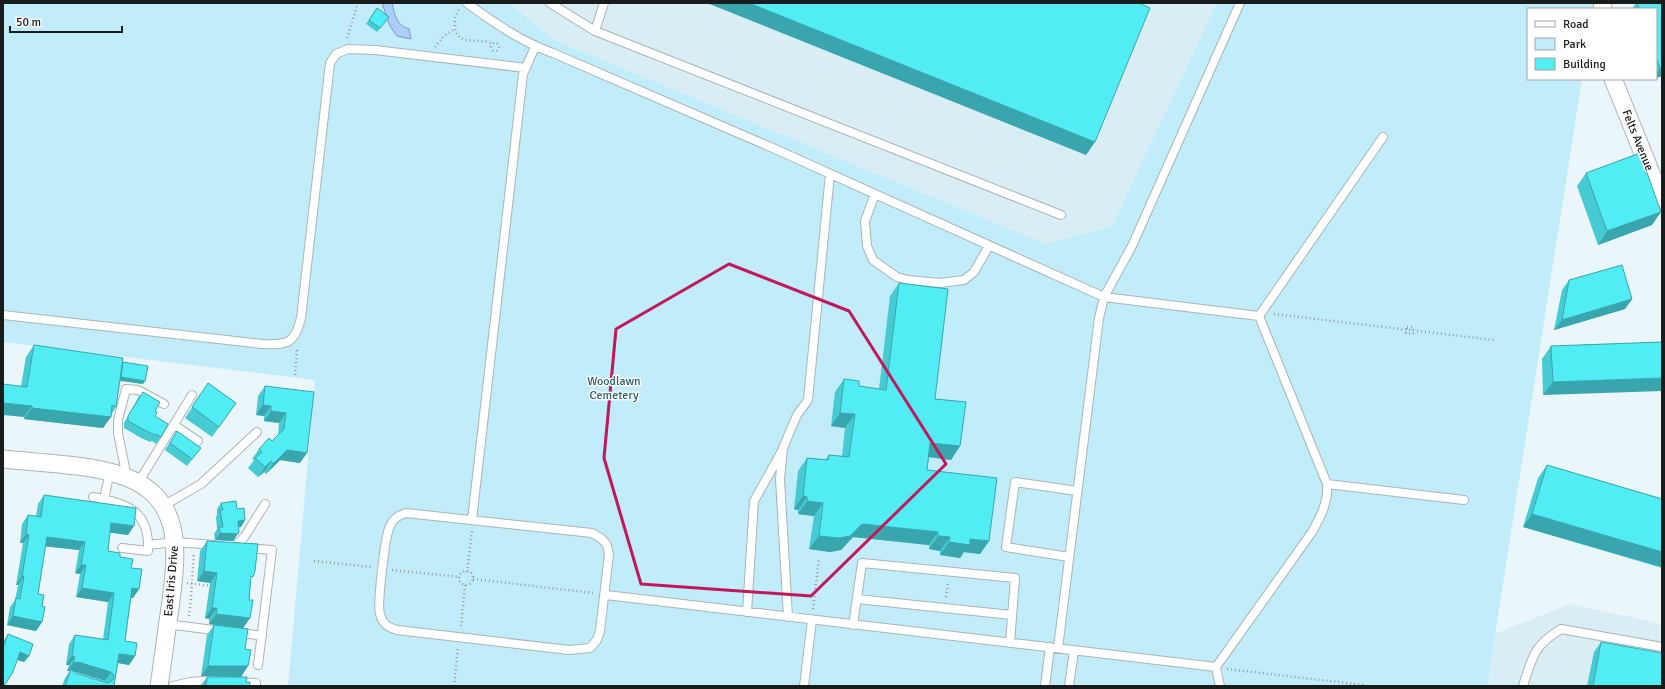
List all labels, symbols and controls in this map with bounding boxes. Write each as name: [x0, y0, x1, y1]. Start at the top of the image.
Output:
scale bar: [10, 8, 122, 34]
legend: [1527, 8, 1657, 80]
text: 50 m: [16, 15, 41, 30]
text: Road: [1563, 17, 1589, 32]
text: Park: [1563, 37, 1586, 52]
text: Building: [1563, 57, 1606, 72]
street label: Felts Avenue: [1618, 107, 1657, 173]
park label: Woodlawn Cemetery: [587, 374, 641, 403]
street label: East Iris Drive: [161, 545, 182, 617]

